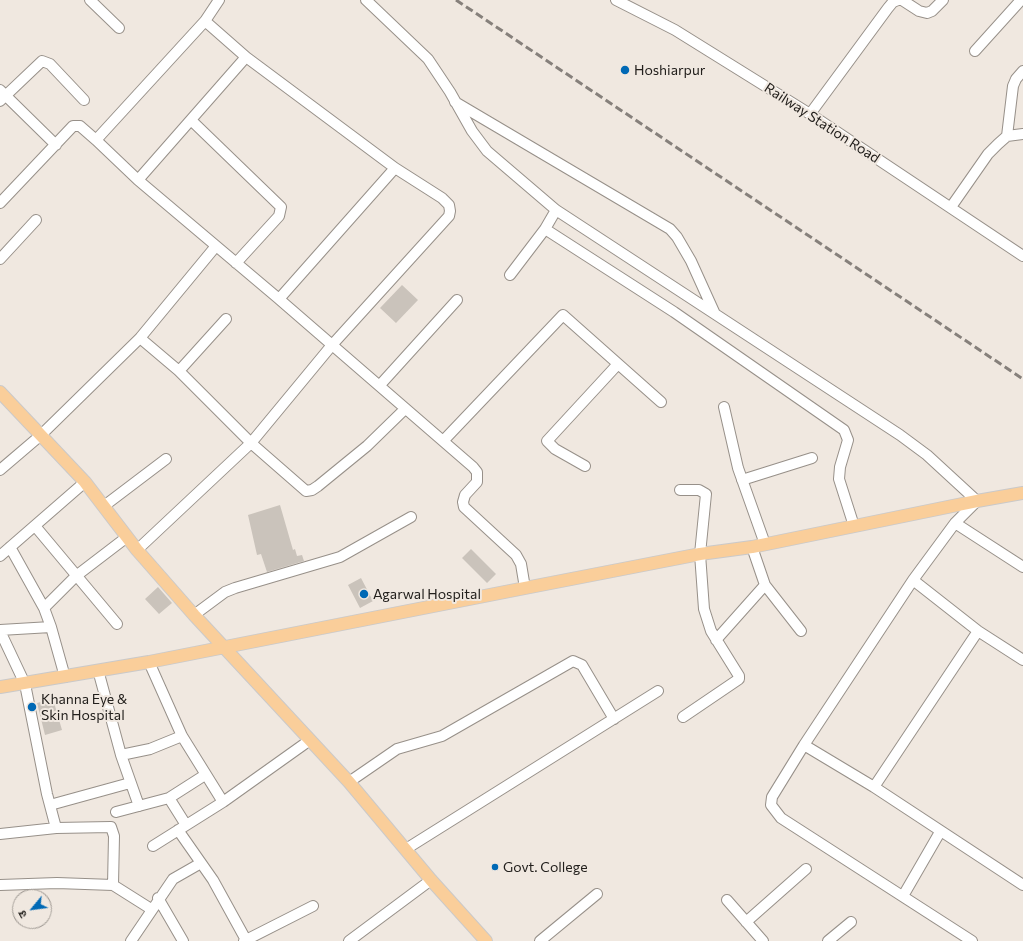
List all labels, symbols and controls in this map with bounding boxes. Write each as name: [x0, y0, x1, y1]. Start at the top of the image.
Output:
place label: Hoshiarpur: [634, 62, 705, 78]
marker: Hoshiarpur: [619, 64, 631, 76]
street label: Railway Station Road: [761, 79, 883, 167]
place label: Agarwal Hospital: [373, 586, 481, 602]
marker: Agarwal Hospital: [358, 588, 370, 600]
place label: Khanna Eye & Skin Hospital: [41, 691, 127, 724]
marker: Khanna Eye & Skin Hospital: [26, 701, 38, 713]
place label: Govt. College: [503, 859, 588, 875]
marker: Govt. College: [490, 862, 500, 872]
north arrow: [12, 889, 52, 929]
text: उ: [15, 909, 29, 921]

